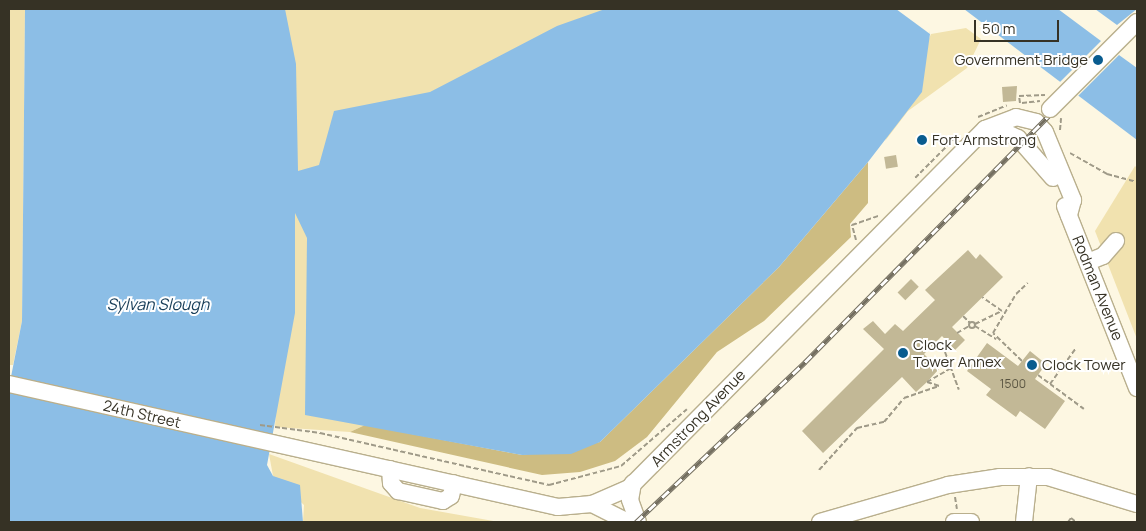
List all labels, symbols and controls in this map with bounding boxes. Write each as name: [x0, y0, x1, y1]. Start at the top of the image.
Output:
scale bar: [976, 10, 1061, 42]
text: 50 m: [982, 18, 1016, 39]
place label: Government Bridge: [955, 51, 1088, 69]
marker: Government Bridge: [1092, 54, 1104, 66]
place label: Fort Armstrong: [932, 131, 1036, 149]
marker: Fort Armstrong: [916, 134, 928, 146]
street label: Rodman Avenue: [1069, 233, 1127, 343]
water label: Sylvan Slough: [107, 294, 209, 314]
place label: Clock Tower Annex: [913, 335, 1001, 370]
marker: Clock Tower Annex: [897, 347, 909, 359]
place label: Clock Tower: [1042, 356, 1126, 374]
marker: Clock Tower: [1026, 359, 1038, 371]
street label: Armstrong Avenue: [647, 366, 749, 470]
house number: 1500: [1000, 377, 1026, 391]
street label: 24th Street: [101, 396, 183, 432]

